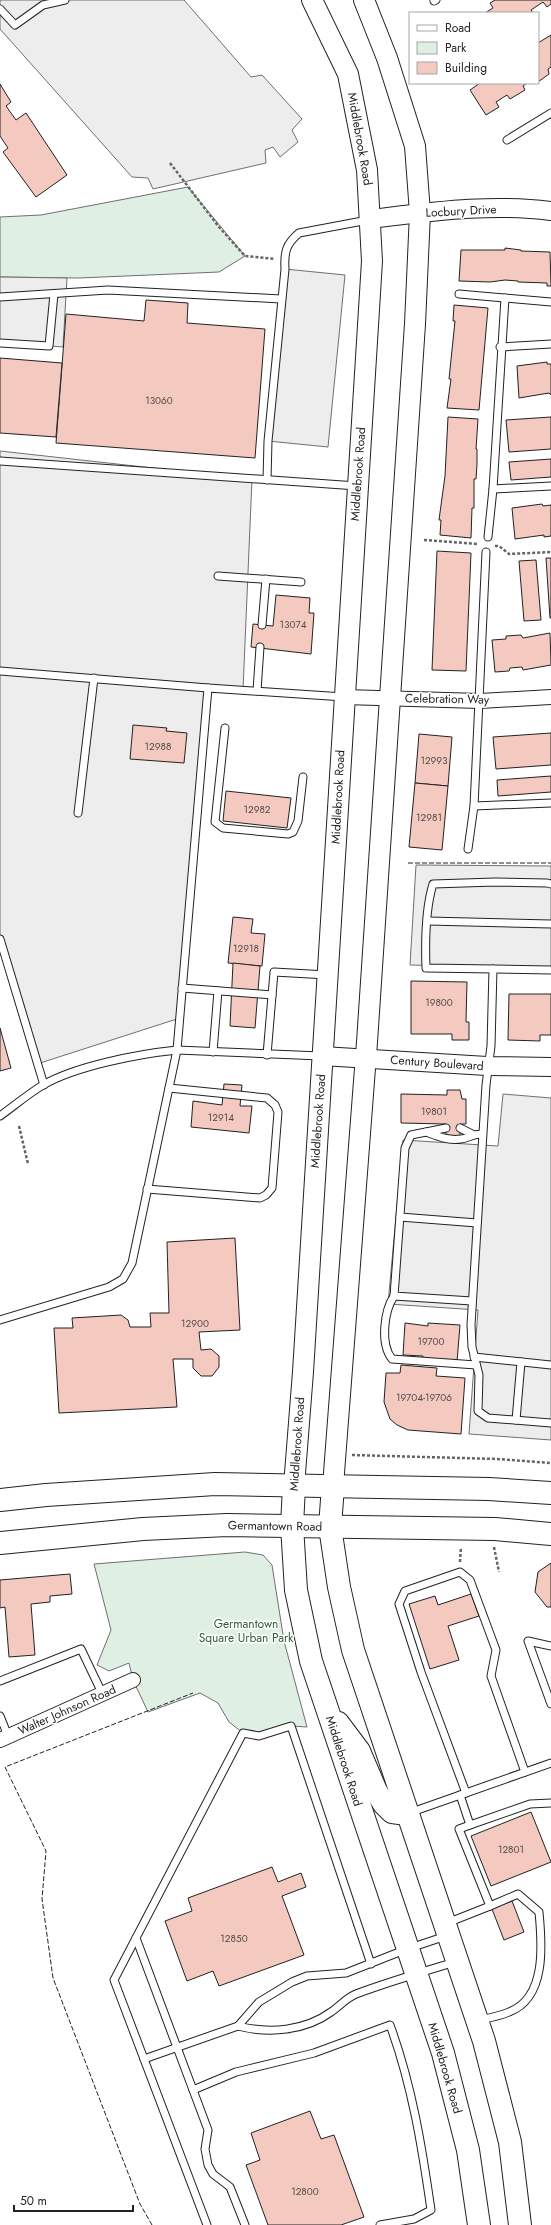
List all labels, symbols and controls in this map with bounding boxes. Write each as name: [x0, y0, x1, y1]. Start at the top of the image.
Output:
legend: [409, 12, 539, 84]
text: Road: [445, 19, 471, 37]
text: Park: [445, 39, 467, 57]
text: Building: [445, 59, 487, 77]
street label: Middlebrook Road: [343, 91, 377, 187]
street label: Locbury Drive: [425, 200, 497, 222]
house number: 13060: [145, 393, 173, 408]
street label: Middlebrook Road: [346, 426, 370, 522]
house number: 13074: [279, 617, 307, 632]
street label: Celebration Way: [405, 689, 490, 709]
house number: 12988: [145, 739, 171, 754]
street label: Middlebrook Road: [327, 750, 349, 844]
house number: 12993: [420, 753, 448, 768]
house number: 12982: [243, 802, 271, 817]
house number: 12981: [416, 810, 442, 825]
house number: 12918: [233, 941, 259, 956]
house number: 19800: [425, 995, 453, 1010]
street label: Century Boulevard: [390, 1051, 484, 1075]
street label: Middlebrook Road: [306, 1073, 330, 1169]
house number: 19801: [421, 1104, 447, 1119]
house number: 12914: [208, 1110, 234, 1125]
house number: 12900: [181, 1316, 209, 1331]
house number: 19700: [417, 1334, 445, 1349]
house number: 19704-19706: [396, 1390, 452, 1405]
street label: Middlebrook Road: [285, 1396, 309, 1492]
street label: Germantown Road: [228, 1516, 322, 1536]
park label: Germantown Square Urban Park: [199, 1615, 294, 1647]
street label: Walter Johnson Road: [15, 1680, 119, 1740]
street label: Middlebrook Road: [321, 1713, 367, 1809]
house number: 12801: [498, 1842, 524, 1857]
house number: 12850: [220, 1931, 248, 1946]
street label: Middlebrook Road: [423, 2020, 467, 2116]
house number: 12800: [291, 2184, 319, 2199]
scale bar: [14, 2187, 133, 2213]
text: 50 m: [20, 2192, 47, 2210]

